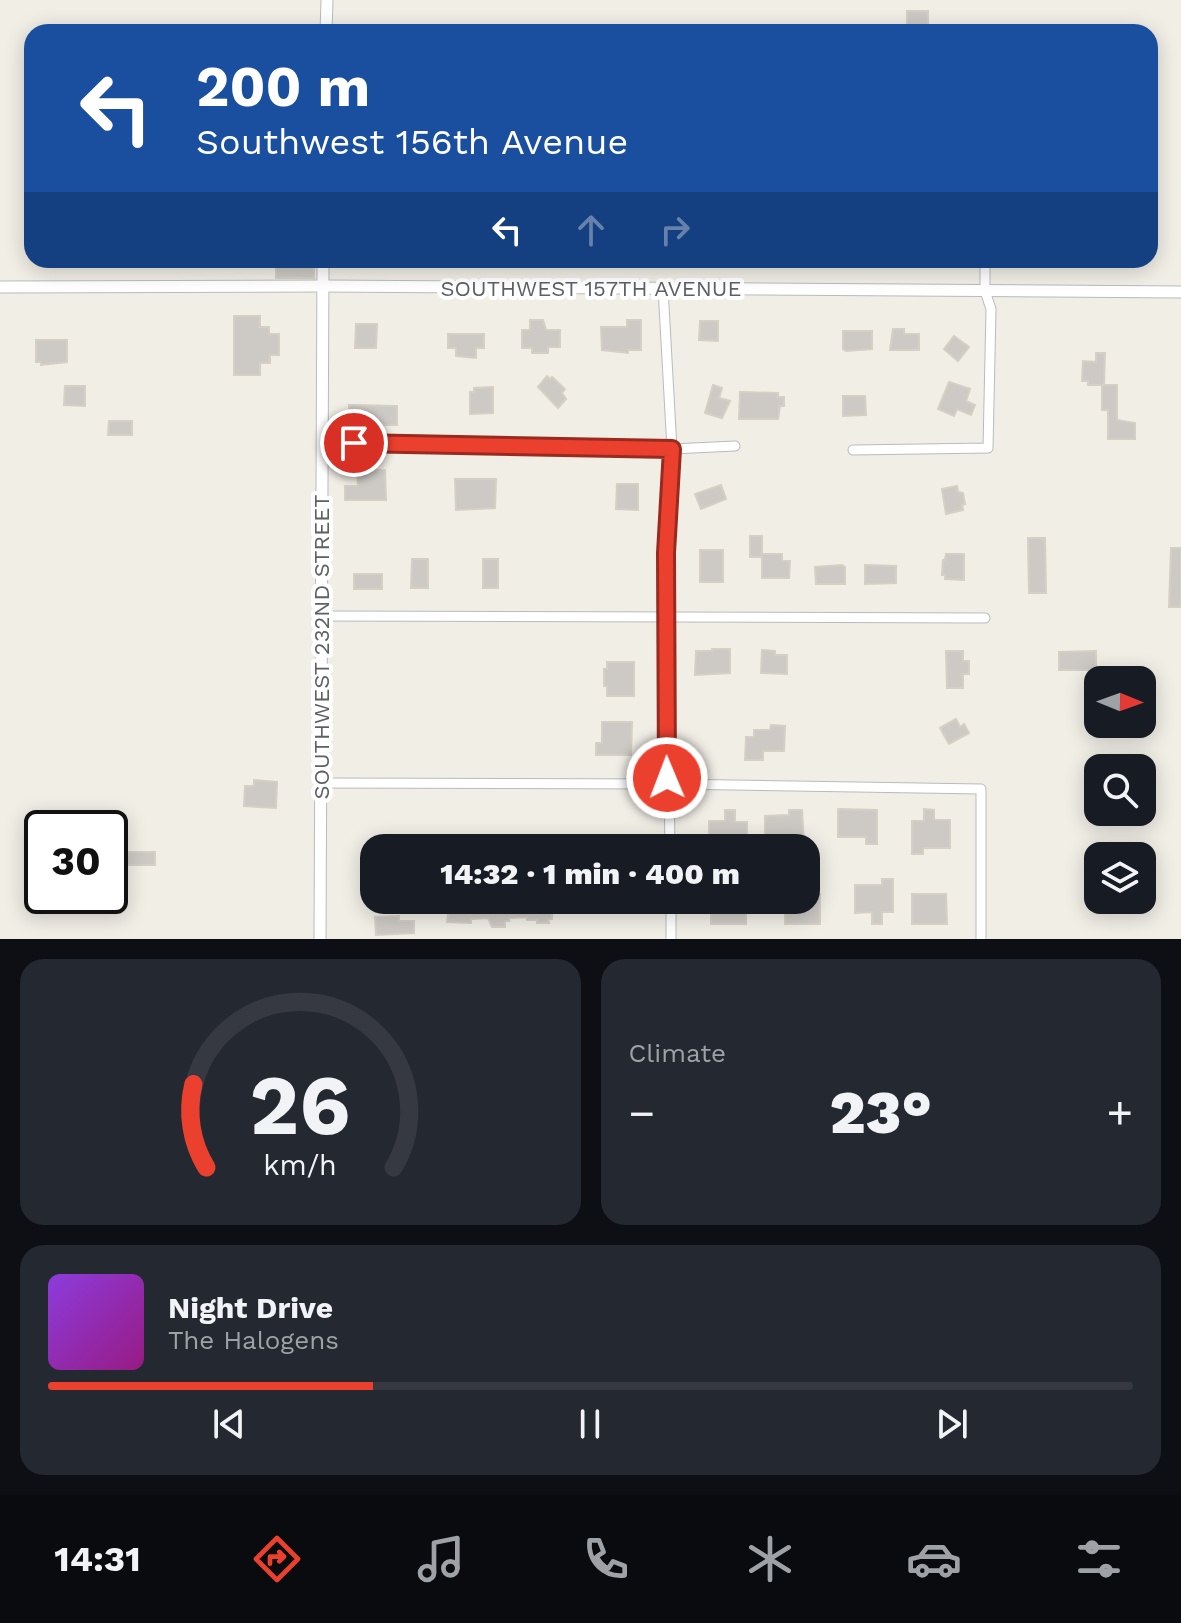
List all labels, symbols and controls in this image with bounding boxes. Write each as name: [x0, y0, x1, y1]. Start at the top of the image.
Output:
text: 200 m: [196, 54, 370, 120]
icon: left: [64, 56, 168, 160]
text: Southwest 156th Avenue: [196, 121, 628, 163]
icon: left: [485, 208, 529, 252]
icon: ahead: [569, 208, 613, 252]
icon: right: [653, 208, 697, 252]
street label: SOUTHWEST 157TH AVENUE: [441, 276, 741, 301]
pin: [320, 409, 388, 477]
icon: arrive: [332, 421, 376, 465]
street label: SOUTHWEST 232ND STREET: [309, 494, 334, 800]
north arrow: [1084, 666, 1156, 738]
map controls: [1084, 666, 1156, 914]
position arrow: [625, 736, 709, 820]
button: search: [1084, 754, 1156, 826]
speed limit sign: 30: [24, 810, 128, 914]
button: layers: [1084, 842, 1156, 914]
text: 14:32 · 1 min · 400 m: [440, 856, 740, 891]
text: Climate: [629, 1038, 726, 1068]
text: 26: [250, 1057, 351, 1154]
text: 23°: [830, 1077, 932, 1148]
text: −: [629, 1087, 655, 1139]
text: +: [1106, 1087, 1133, 1139]
text: km/h: [263, 1148, 337, 1182]
text: Night Drive: [168, 1290, 333, 1325]
text: The Halogens: [168, 1325, 339, 1355]
icon: previous: [207, 1402, 251, 1446]
icon: pause: [568, 1402, 612, 1446]
icon: next: [930, 1402, 974, 1446]
icon: directions: [249, 1531, 305, 1587]
icon: music: [413, 1531, 469, 1587]
icon: phone: [578, 1531, 634, 1587]
icon: climate: [742, 1531, 798, 1587]
icon: car: [906, 1531, 962, 1587]
icon: filters: [1071, 1531, 1127, 1587]
text: 14:31: [54, 1538, 141, 1580]

